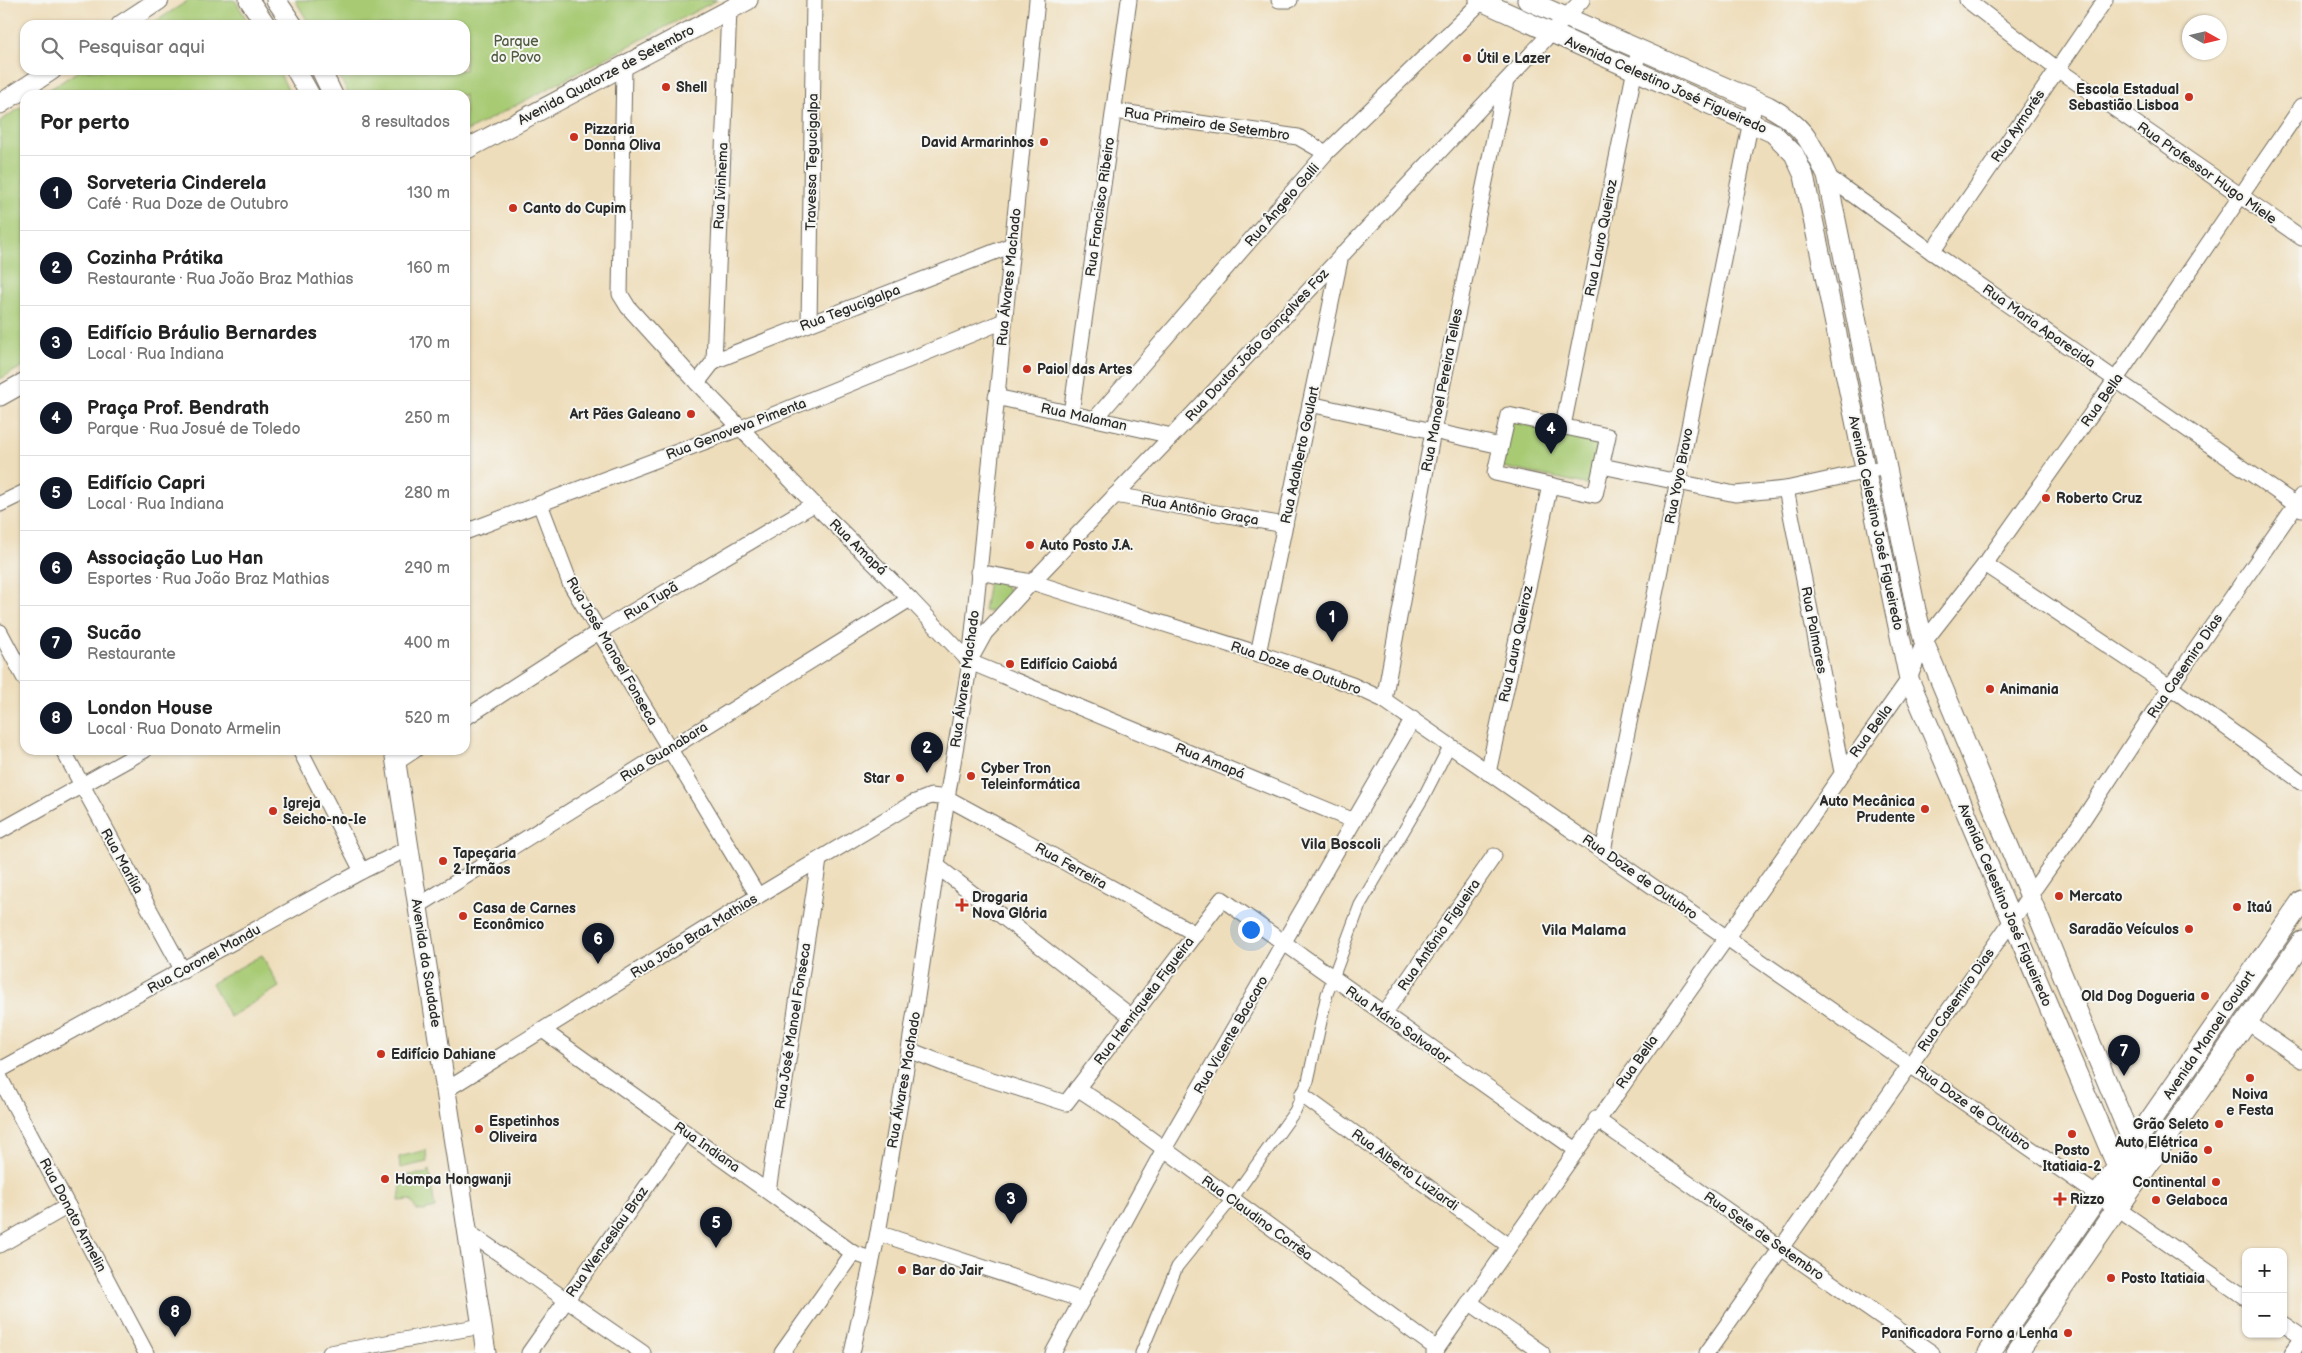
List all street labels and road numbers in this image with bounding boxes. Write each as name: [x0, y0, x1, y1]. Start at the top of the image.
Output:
street label: Avenida Quatorze de Setembro: [515, 21, 697, 129]
street label: Avenida Celestino José Figueiredo: [1562, 33, 1770, 137]
street label: Rua Aymorés: [1988, 86, 2049, 165]
street label: Travessa Tegucigalpa: [802, 93, 822, 231]
street label: Rua Primeiro de Setembro: [1123, 104, 1291, 144]
street label: Rua Professor Hugo Miele: [2134, 118, 2280, 228]
street label: Rua Francisco Ribeiro: [1082, 136, 1118, 278]
street label: Rua Ivinhema: [710, 142, 732, 230]
street label: Rua Ângelo Galli: [1240, 159, 1323, 250]
street label: Rua Lauro Queiroz: [1581, 178, 1621, 298]
street label: Rua Álvares Machado: [992, 207, 1025, 347]
street label: Rua Doutor João Gonçalves Foz: [1182, 265, 1333, 425]
street label: Rua Tegucigalpa: [797, 281, 903, 335]
street label: Rua Maria Aparecida: [1979, 281, 2099, 371]
street label: Rua Manoel Pereira Telles: [1418, 307, 1466, 473]
street label: Rua Bella: [2077, 370, 2127, 430]
street label: Rua Adalberto Goulart: [1277, 384, 1323, 525]
street label: Rua Genoveva Pimenta: [664, 394, 809, 464]
street label: Rua Malaman: [1039, 400, 1129, 434]
street label: Avenida Celestino José Figueiredo: [1845, 414, 1907, 632]
street label: Rua Yoyo Bravo: [1661, 426, 1697, 526]
street label: Rua Antônio Graça: [1140, 491, 1260, 529]
street label: Rua Amapá: [826, 515, 890, 579]
street label: Rua José Manoel Fonseca: [563, 574, 661, 728]
street label: Rua Tupã: [621, 578, 681, 624]
street label: Rua Lauro Queiroz: [1495, 584, 1537, 704]
street label: Rua Palmares: [1797, 585, 1831, 675]
street label: Rua Álvares Machado: [946, 609, 983, 749]
street label: Rua Casemiro Dias: [2144, 611, 2226, 721]
street label: Rua Doze de Outubro: [1228, 638, 1364, 698]
street label: Rua Bella: [1846, 701, 1896, 761]
street label: Rua Guanabara: [617, 718, 711, 786]
street label: Rua Amapá: [1173, 739, 1247, 783]
street label: Avenida Celestino José Figueiredo: [1954, 801, 2056, 1009]
street label: Rua Marília: [97, 825, 147, 897]
street label: Rua Doze de Outubro: [1579, 831, 1701, 923]
street label: Rua Ferreira: [1032, 839, 1110, 893]
street label: Rua Antônio Figueira: [1394, 876, 1484, 994]
street label: Rua João Braz Mathias: [627, 890, 761, 982]
street label: Avenida da Saudade: [407, 898, 445, 1028]
street label: Rua Coronel Mandu: [144, 921, 264, 997]
street label: Rua Henriqueta Figueira: [1090, 934, 1198, 1068]
street label: Rua José Manoel Fonseca: [771, 941, 815, 1110]
street label: Rua Casemiro Dias: [1914, 945, 1998, 1055]
street label: Avenida Manoel Goulart: [2160, 967, 2259, 1103]
street label: Rua Vicente Baccaro: [1190, 973, 1272, 1097]
street label: Rua Mário Salvador: [1342, 982, 1455, 1068]
street label: Rua Álvares Machado: [883, 1010, 924, 1150]
street label: Rua Bella: [1612, 1032, 1662, 1092]
street label: Rua Doze de Outubro: [1912, 1062, 2034, 1154]
street label: Rua Indiana: [671, 1118, 743, 1176]
street label: Rua Alberto Luziardi: [1348, 1126, 1462, 1214]
street label: Rua Donato Armelin: [36, 1155, 110, 1275]
street label: Rua Claudino Corrêa: [1198, 1172, 1316, 1264]
street label: Rua Wenceslau Braz: [562, 1183, 652, 1301]
street label: Rua Sete de Setembro: [1701, 1188, 1827, 1284]

